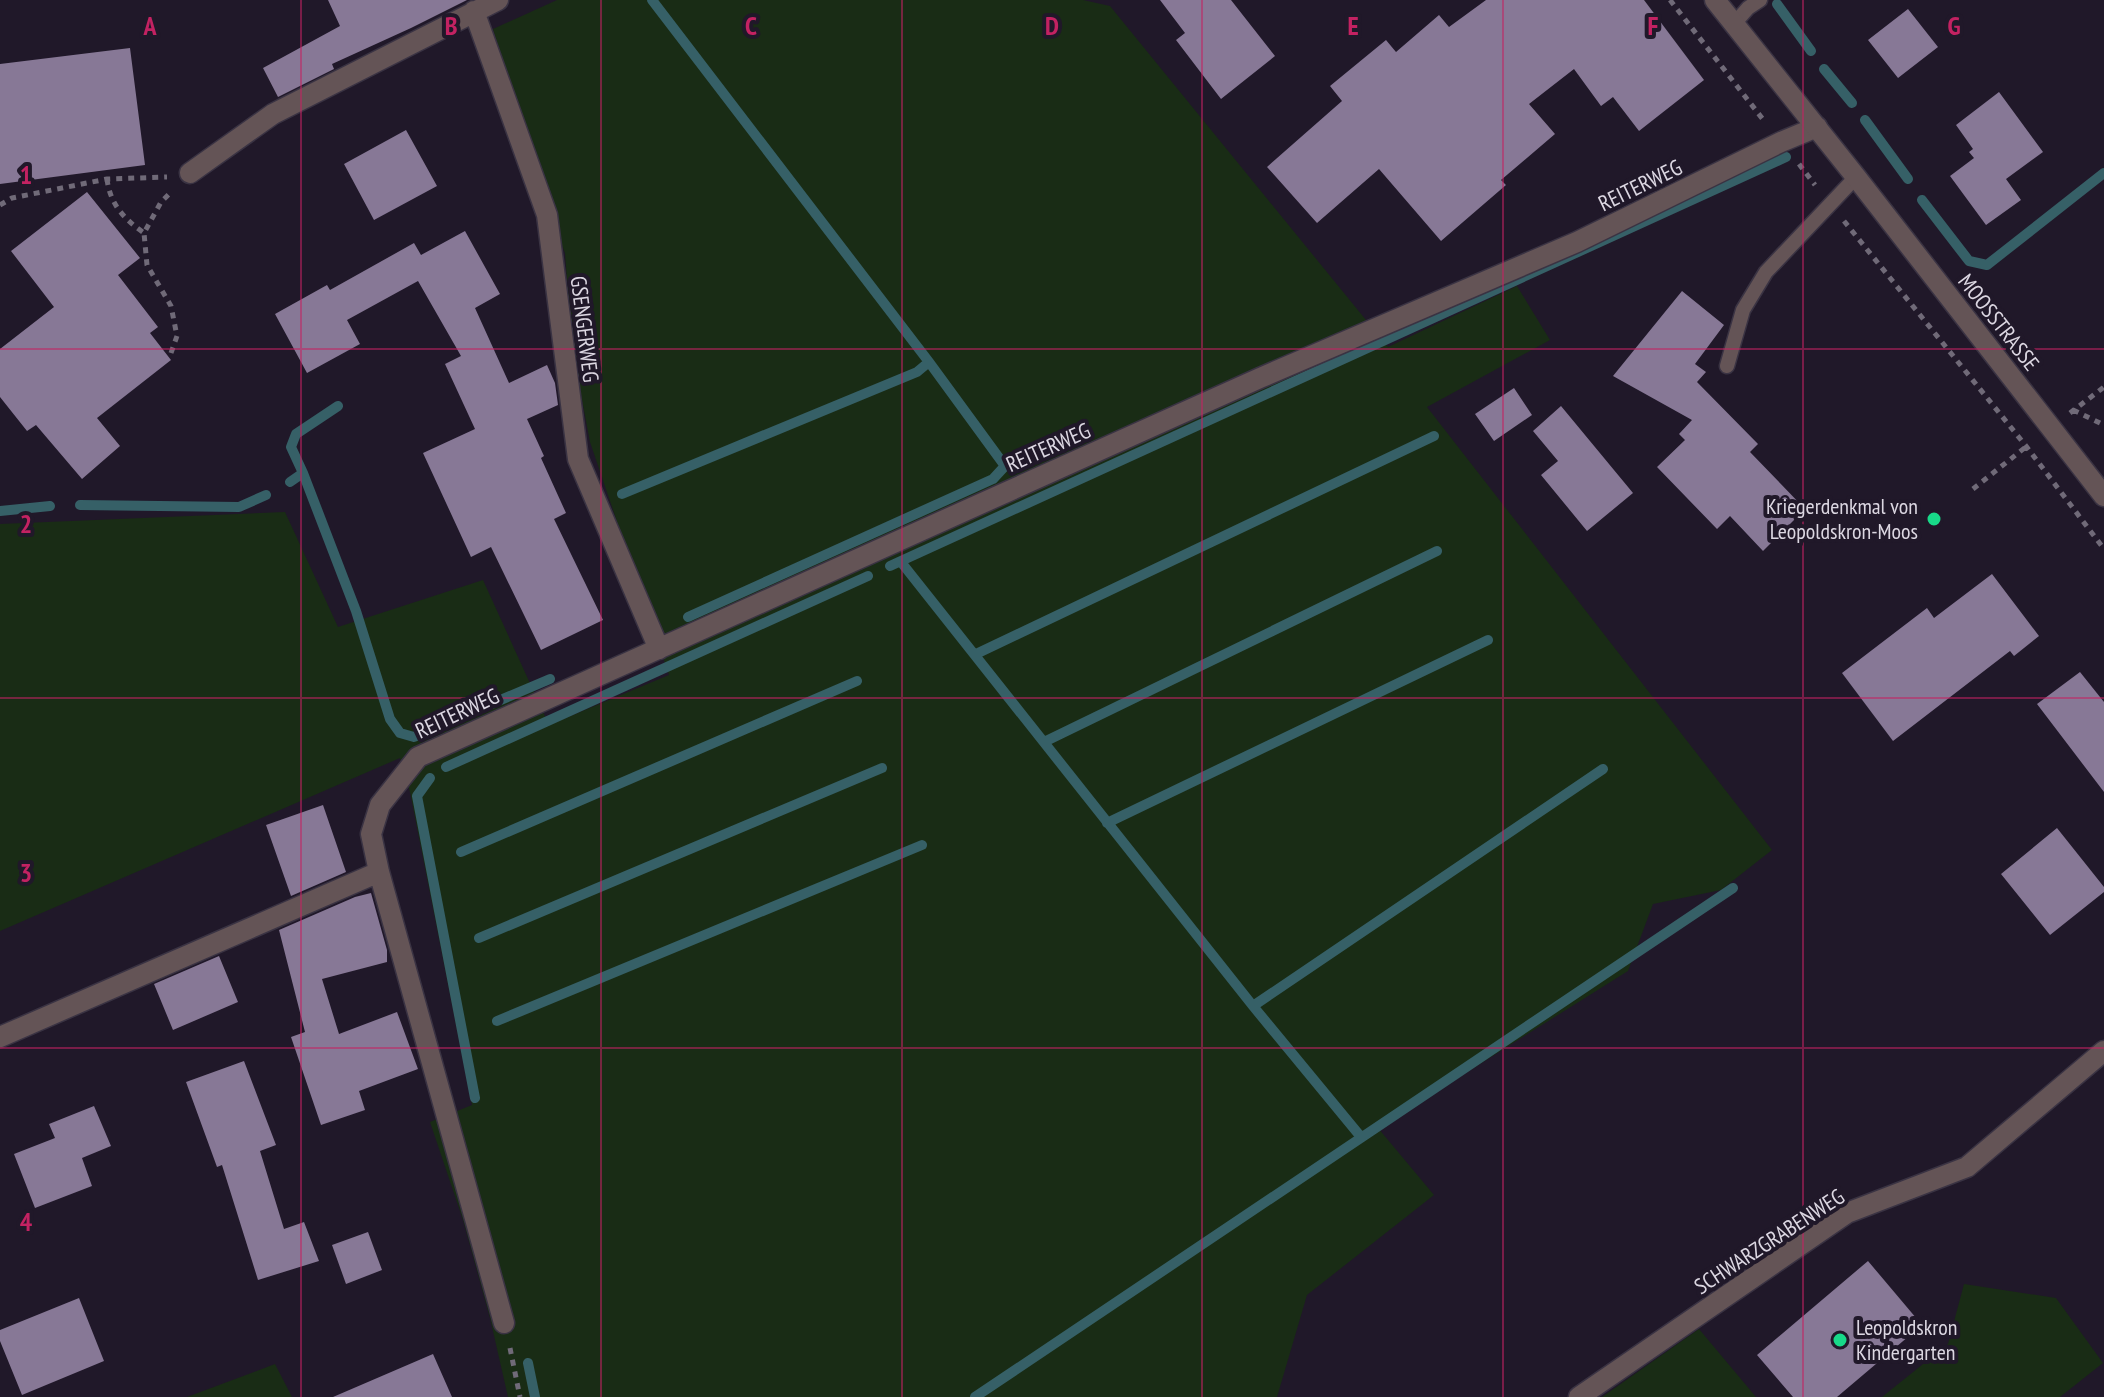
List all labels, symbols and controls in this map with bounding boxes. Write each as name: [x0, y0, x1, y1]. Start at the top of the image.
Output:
text: A: [142, 9, 157, 42]
text: B: [445, 9, 458, 42]
text: C: [745, 9, 757, 42]
text: D: [1045, 9, 1059, 42]
text: E: [1347, 9, 1359, 42]
text: F: [1648, 9, 1659, 42]
text: G: [1947, 9, 1961, 42]
street label: REITERWEG: [1594, 153, 1686, 217]
text: 1: [20, 158, 32, 191]
street label: MOOSSTRASSE: [1952, 268, 2046, 376]
street label: GSENGERWEG: [565, 274, 605, 384]
street label: REITERWEG: [1002, 416, 1094, 478]
place label: Kriegerdenkmal von Leopoldskron-Moos: [1766, 492, 1918, 545]
text: 2: [20, 507, 32, 540]
marker: Kriegerdenkmal von Leopoldskron-Moos: [1925, 510, 1943, 528]
street label: REITERWEG: [411, 681, 503, 745]
text: 3: [20, 856, 32, 889]
street label: SCHWARZGRABENWEG: [1689, 1182, 1849, 1300]
text: 4: [20, 1205, 33, 1238]
place label: Leopoldskron Kindergarten: [1856, 1313, 1957, 1366]
marker: Leopoldskron Kindergarten: [1831, 1331, 1849, 1349]

